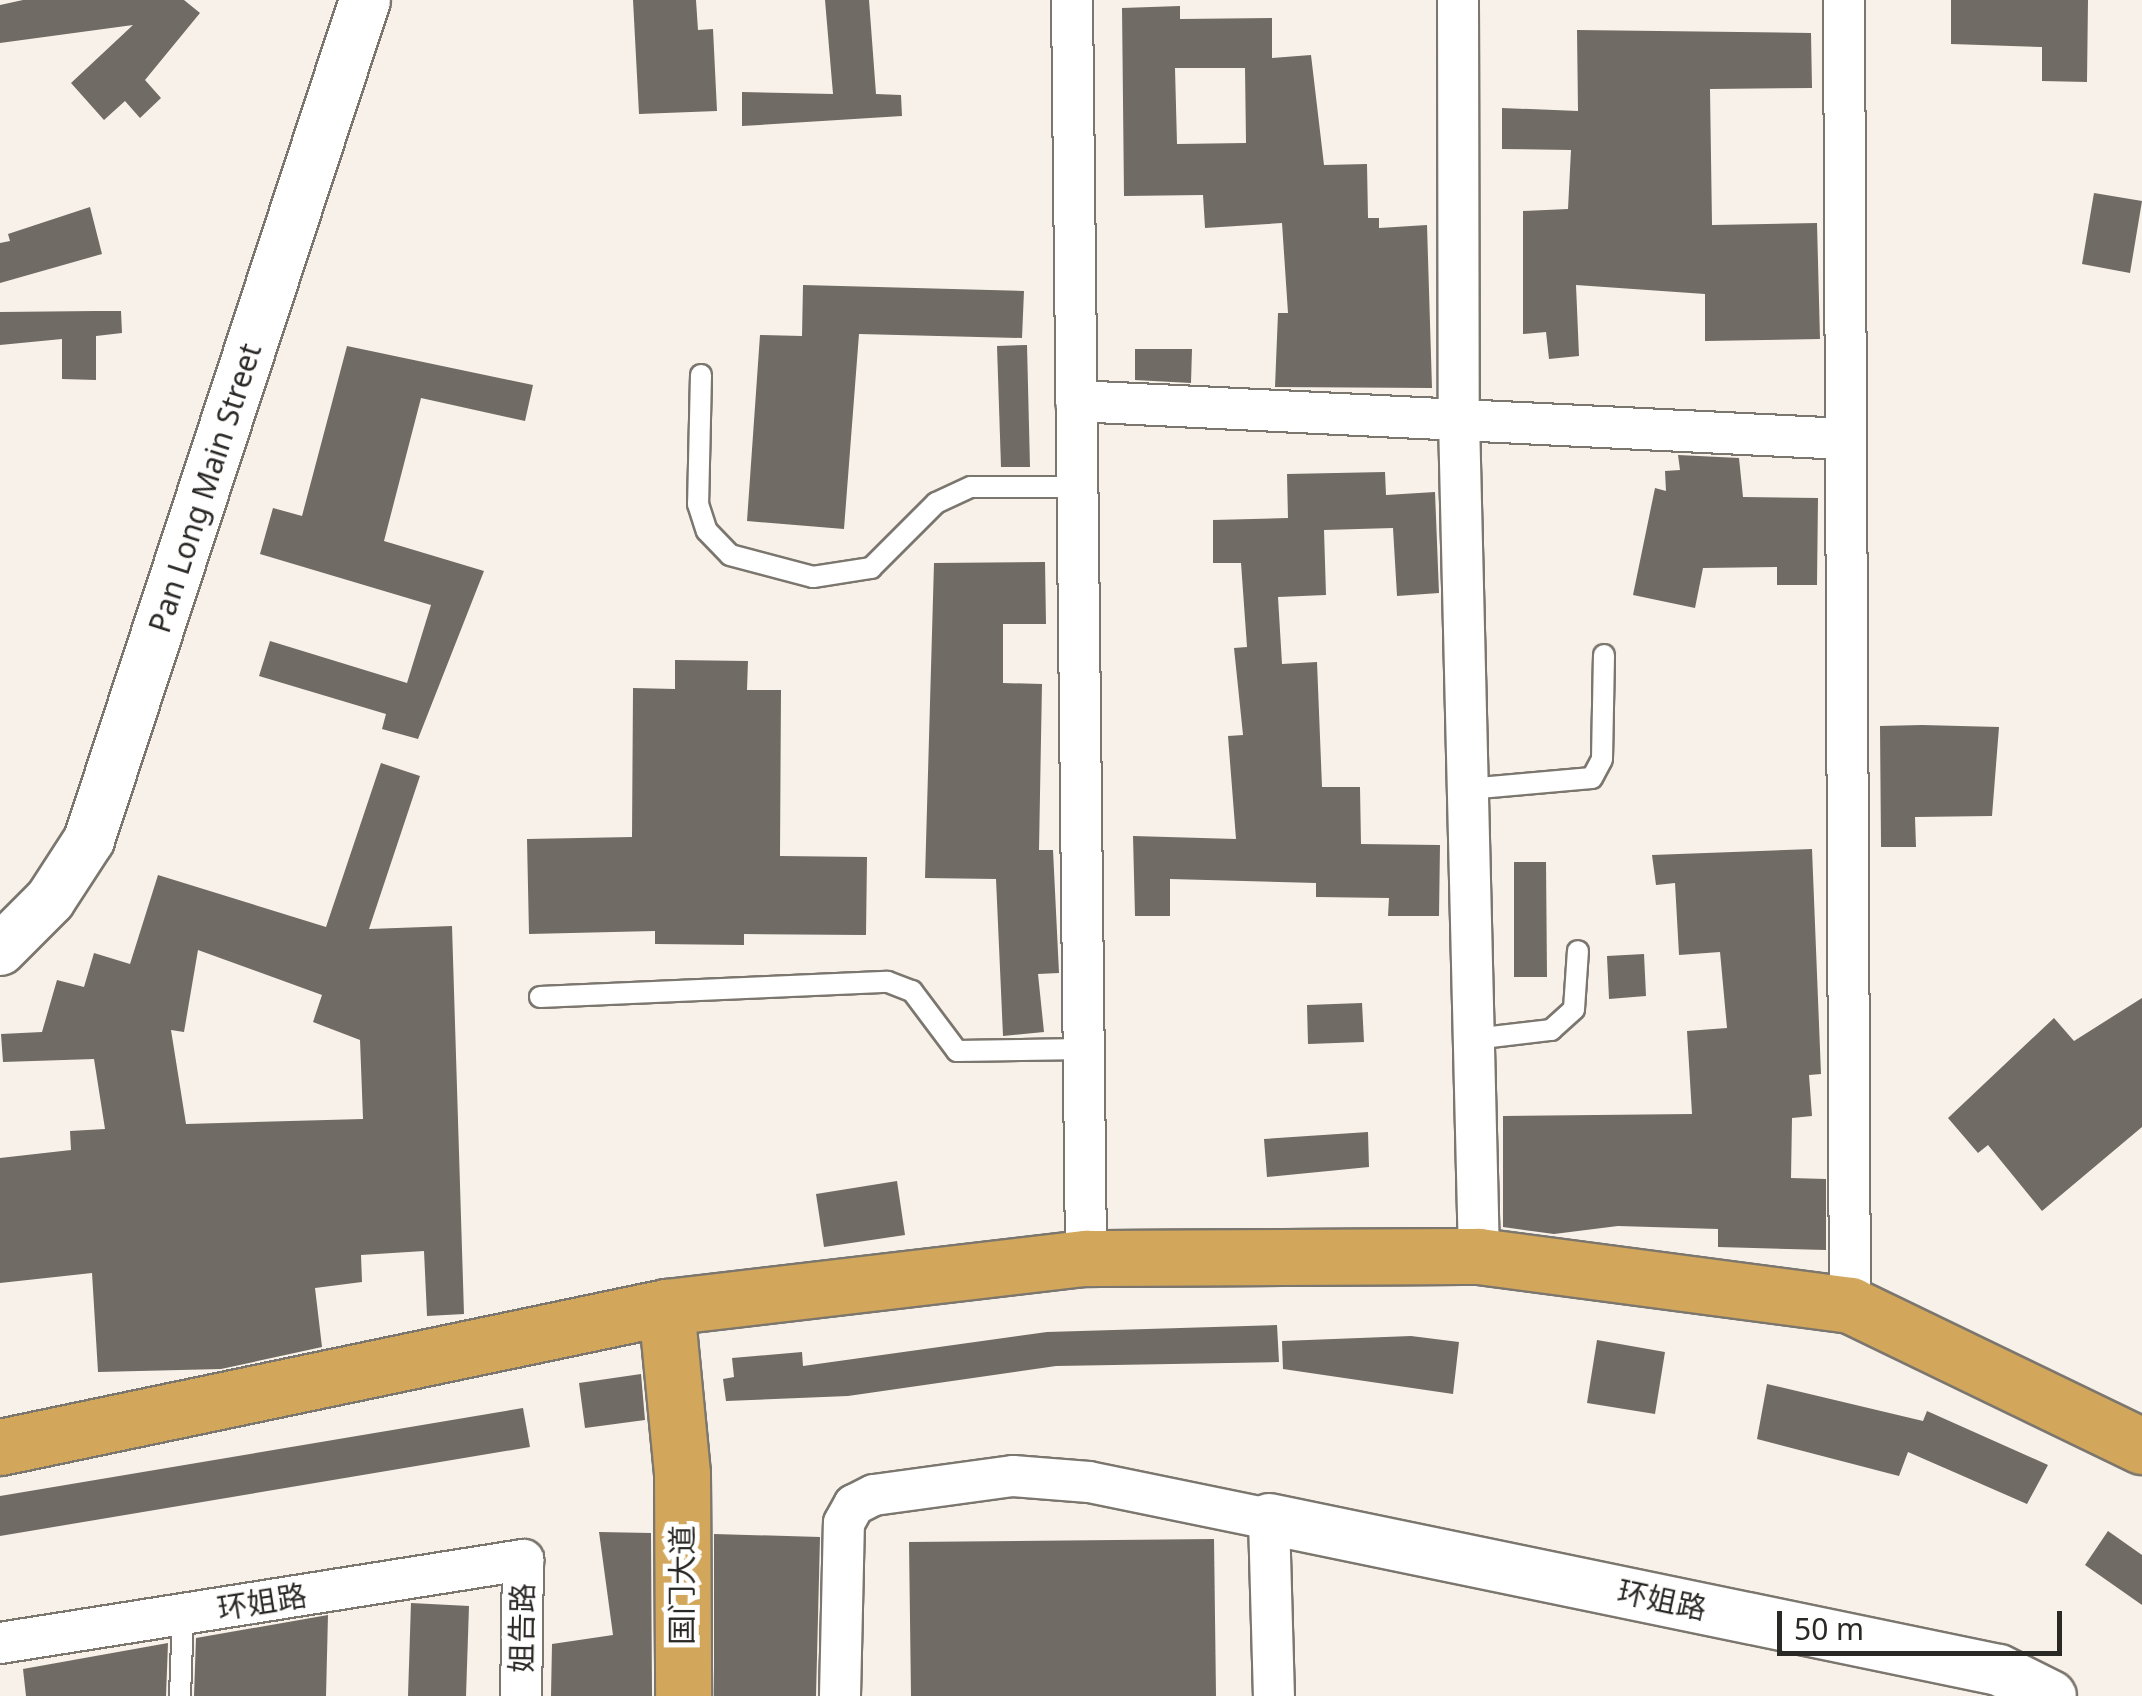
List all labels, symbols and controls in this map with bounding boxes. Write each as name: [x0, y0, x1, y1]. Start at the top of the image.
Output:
street label: Pan Long Main Street: [141, 339, 269, 637]
street label: 国门大道: [664, 1525, 700, 1645]
street label: 环姐路: [1614, 1573, 1710, 1627]
street label: 环姐路: [215, 1577, 309, 1627]
street label: 姐告路: [503, 1583, 541, 1673]
scale bar: [1782, 1591, 2067, 1653]
text: 50 m: [1794, 1608, 1864, 1649]

